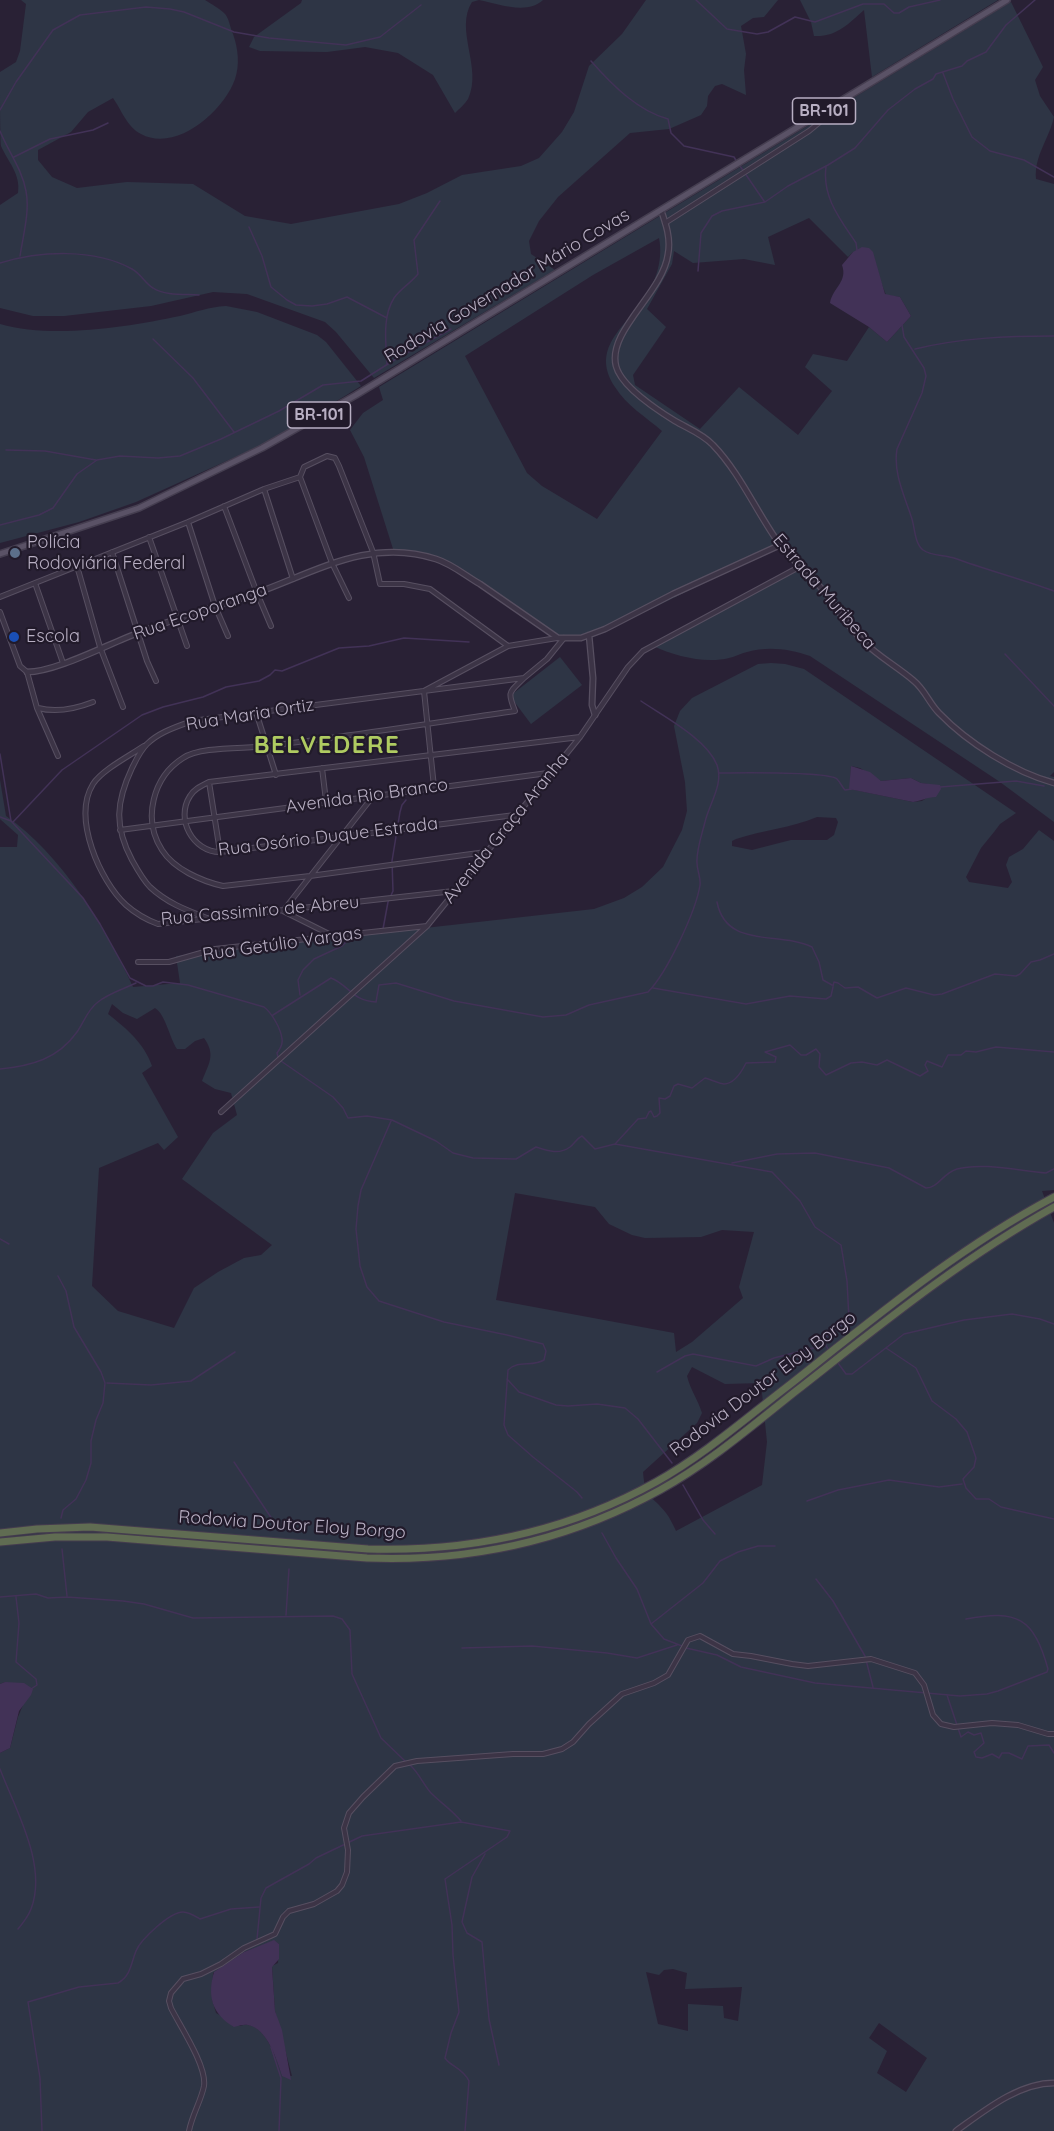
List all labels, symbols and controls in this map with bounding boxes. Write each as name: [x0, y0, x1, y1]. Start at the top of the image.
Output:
road number: BR-101: [792, 98, 856, 124]
street label: Rodovia Governador Mário Covas: [380, 204, 634, 368]
road number: BR-101: [288, 402, 350, 428]
street label: Estrada Muribeca: [768, 530, 880, 654]
place label: Polícia Rodoviária Federal: [27, 532, 185, 574]
marker: Polícia Rodoviária Federal: [8, 546, 22, 560]
street label: Rua Ecoporanga: [130, 579, 270, 645]
place label: Escola: [26, 626, 80, 648]
marker: Escola: [7, 630, 21, 644]
street label: Rua Maria Ortiz: [184, 694, 316, 736]
district label: BELVEDERE: [254, 732, 400, 760]
street label: Avenida Graça Aranha: [439, 748, 573, 908]
street label: Avenida Rio Branco: [285, 774, 449, 818]
street label: Rua Osório Duque Estrada: [217, 813, 439, 861]
street label: Rua Cassimiro de Abreu: [160, 892, 360, 930]
street label: Rua Getúlio Vargas: [201, 922, 363, 966]
street label: Rodovia Doutor Eloy Borgo: [666, 1307, 860, 1461]
street label: Rodovia Doutor Eloy Borgo: [178, 1506, 406, 1544]

